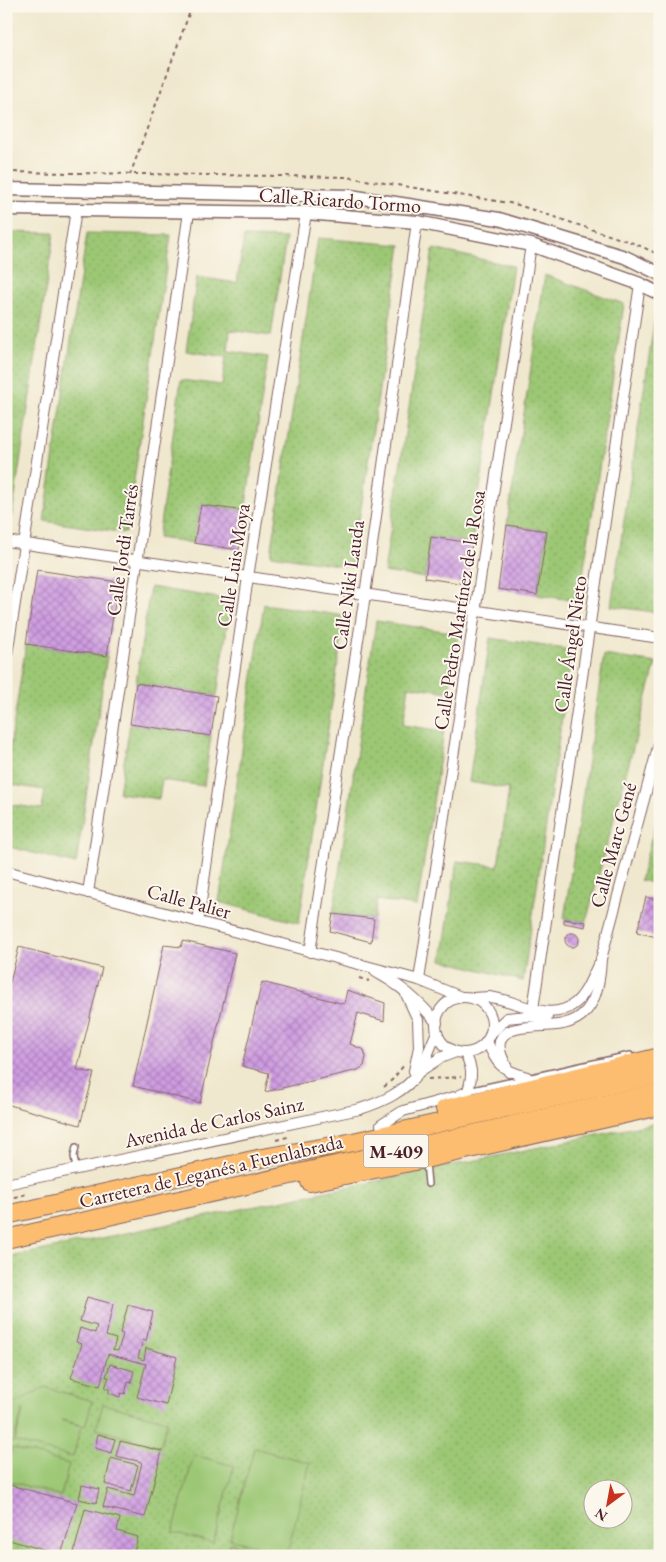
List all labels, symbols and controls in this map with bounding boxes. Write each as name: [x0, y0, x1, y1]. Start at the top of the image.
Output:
street label: Calle Ricardo Tormo: [258, 181, 422, 219]
street label: Calle Jordi Tarrés: [100, 482, 144, 618]
street label: Calle Pedro Martínez de la Rosa: [427, 488, 491, 732]
street label: Calle Luis Moya: [210, 501, 256, 629]
street label: Calle Niki Lauda: [326, 518, 370, 652]
street label: Calle Ángel Nieto: [548, 574, 592, 714]
street label: Calle Marc Gené: [584, 779, 642, 911]
street label: Calle Palier: [144, 877, 234, 925]
street label: Avenida de Carlos Sainz: [121, 1090, 306, 1154]
street label: Carretera de Leganés a Fuenlabrada: [77, 1128, 345, 1214]
road number: M-409: [364, 1134, 428, 1168]
north arrow: [584, 1480, 634, 1530]
text: N: [591, 1504, 611, 1526]

